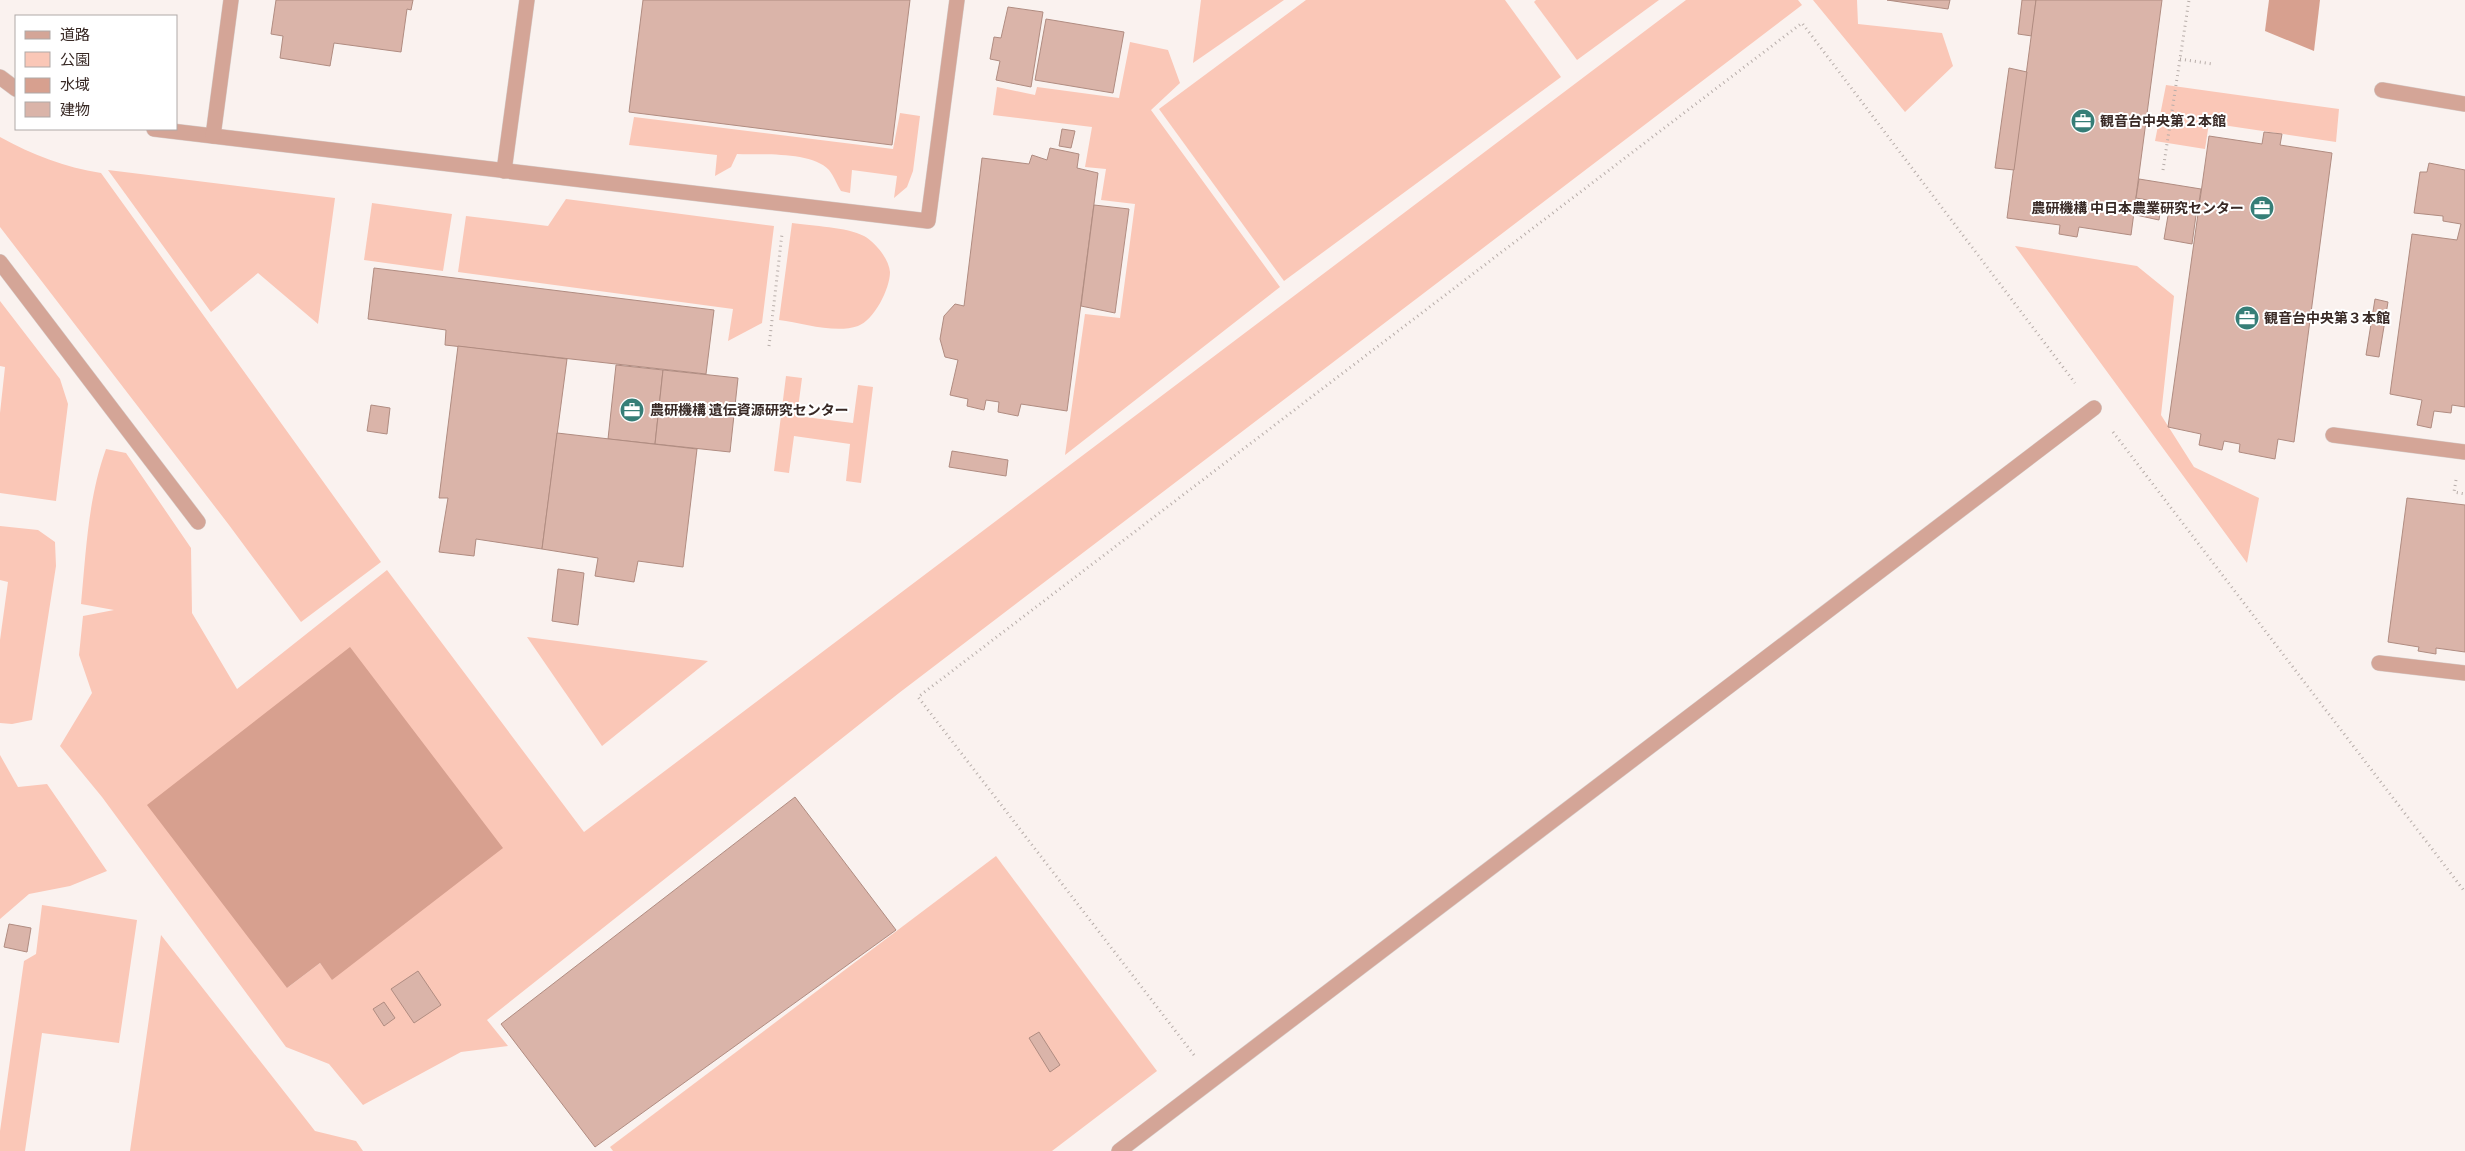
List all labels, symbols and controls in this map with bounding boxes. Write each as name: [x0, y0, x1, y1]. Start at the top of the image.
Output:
legend: [15, 15, 178, 130]
text: 道路: [60, 24, 90, 45]
text: 公園: [60, 49, 90, 70]
text: 水域: [60, 74, 90, 95]
text: 建物: [60, 99, 90, 120]
office icon: 観音台中央第２本館: [2070, 108, 2096, 134]
place label: 観音台中央第２本館: [2100, 111, 2226, 130]
office icon: 農研機構 中日本農業研究センター: [2249, 195, 2275, 221]
place label: 農研機構 中日本農業研究センター: [2031, 198, 2244, 217]
office icon: 観音台中央第３本館: [2234, 305, 2260, 331]
place label: 観音台中央第３本館: [2264, 308, 2390, 327]
office icon: 農研機構 遺伝資源研究センター: [619, 397, 645, 423]
place label: 農研機構 遺伝資源研究センター: [650, 400, 849, 419]

